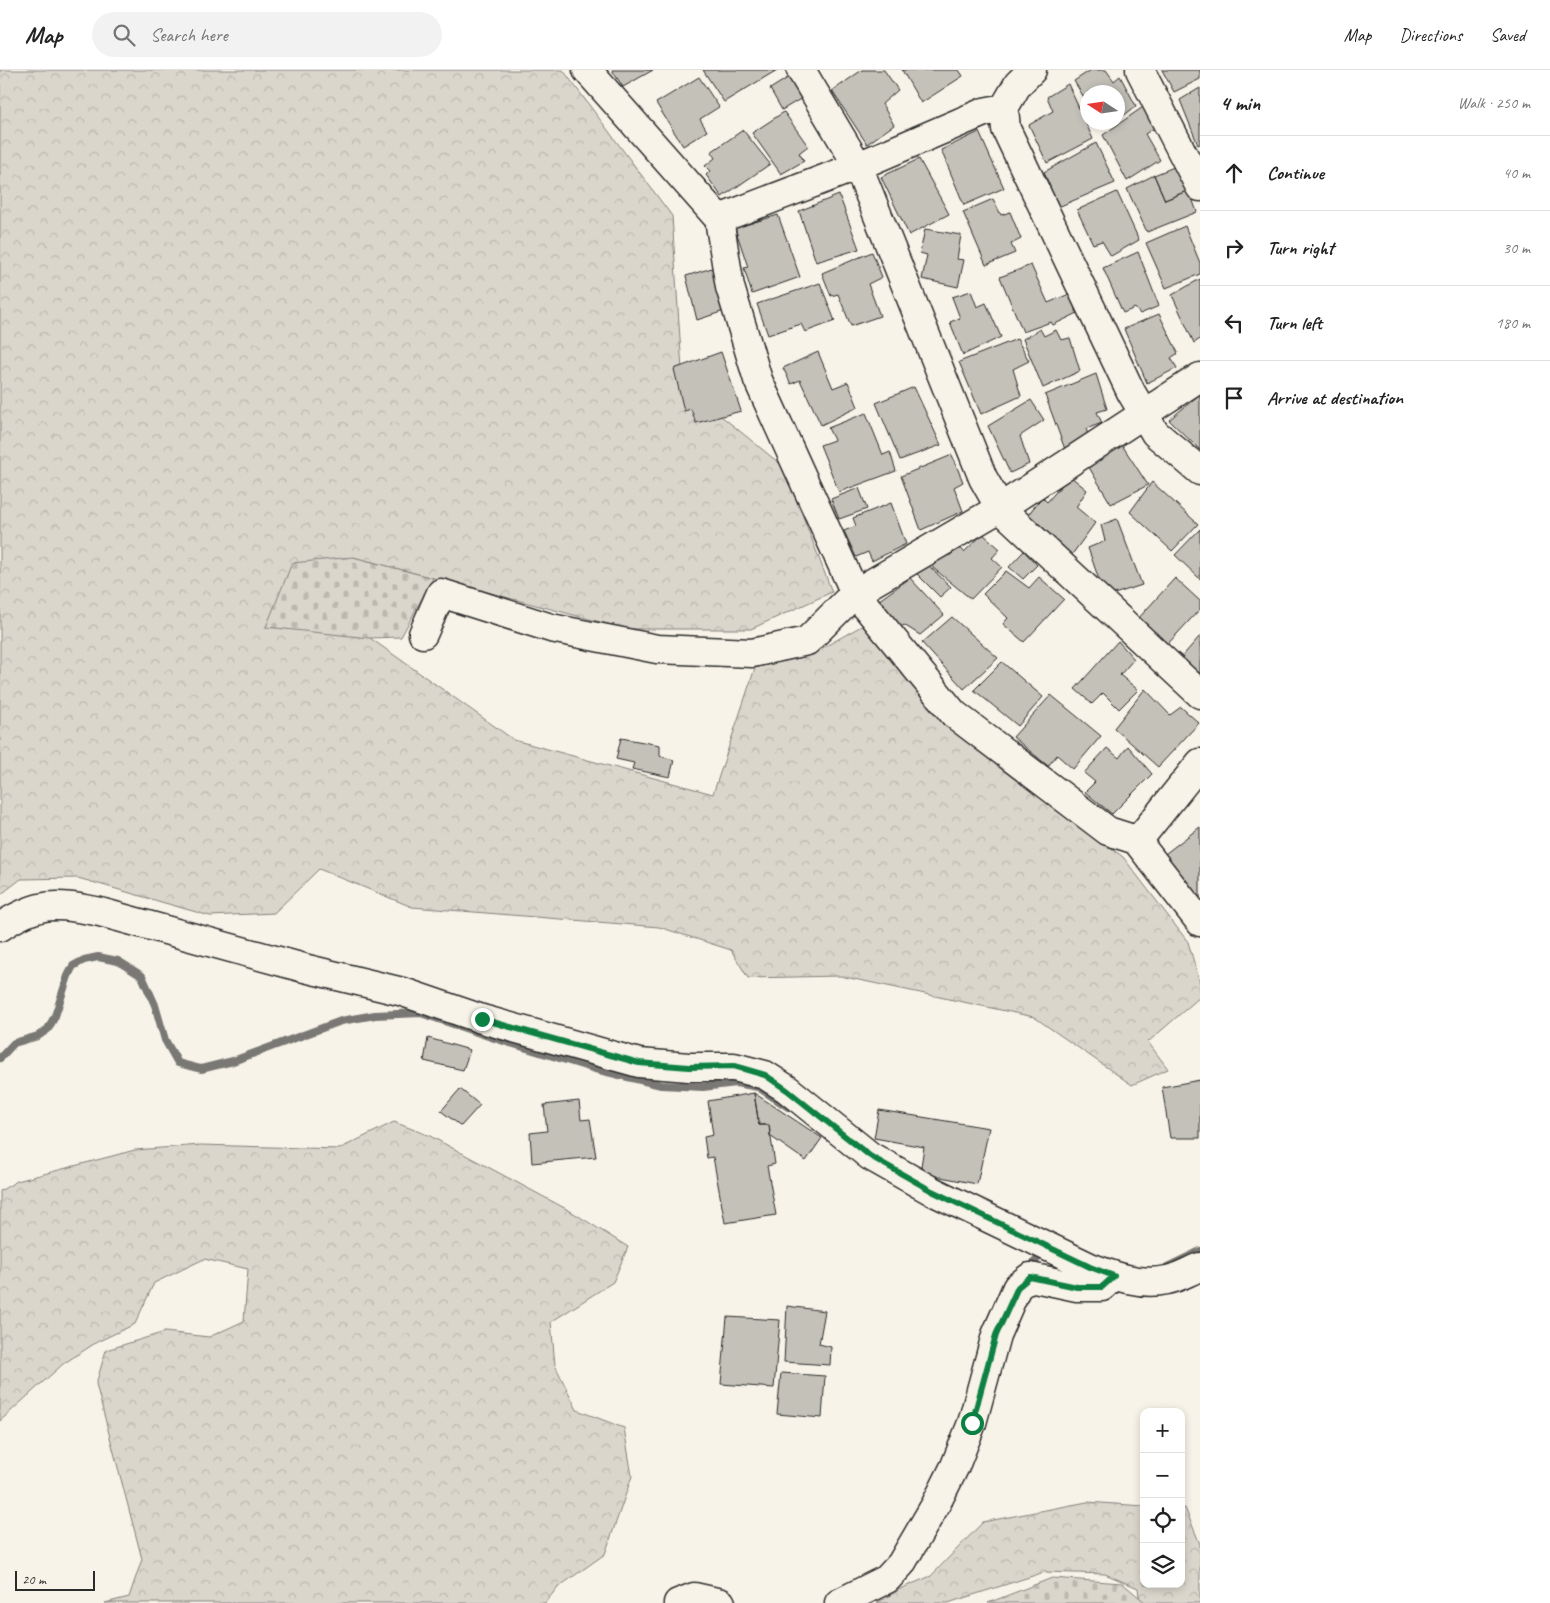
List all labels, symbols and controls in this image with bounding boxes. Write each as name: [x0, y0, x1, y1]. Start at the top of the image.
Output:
search box: [92, 12, 442, 57]
text: Map: [25, 20, 62, 50]
icon: search: [110, 21, 138, 49]
text: Search here: [150, 23, 228, 47]
text: Map: [1344, 24, 1371, 46]
text: Directions: [1399, 24, 1462, 46]
text: Saved: [1490, 24, 1525, 46]
north arrow: [1080, 85, 1125, 130]
text: 4 min: [1220, 90, 1260, 116]
text: Walk · 250 m: [1458, 93, 1530, 113]
icon: ahead: [1220, 159, 1248, 187]
text: Continue: [1267, 161, 1324, 185]
text: 40 m: [1503, 163, 1530, 183]
icon: right: [1220, 234, 1248, 262]
text: Turn right: [1267, 236, 1334, 260]
text: 30 m: [1503, 238, 1530, 258]
icon: left: [1220, 309, 1248, 337]
text: Turn left: [1267, 311, 1322, 335]
text: 180 m: [1496, 313, 1530, 333]
icon: arrive: [1220, 384, 1248, 412]
text: Arrive at destination: [1267, 386, 1403, 410]
route end: [471, 1008, 494, 1031]
map controls: [1140, 1408, 1185, 1588]
button: +: [1140, 1408, 1185, 1453]
route start: [961, 1412, 984, 1435]
button: −: [1140, 1453, 1185, 1498]
button: locate: [1140, 1498, 1185, 1543]
button: layers: [1140, 1543, 1185, 1588]
scale bar: [15, 1568, 95, 1591]
text: 20 m: [22, 1571, 46, 1588]

